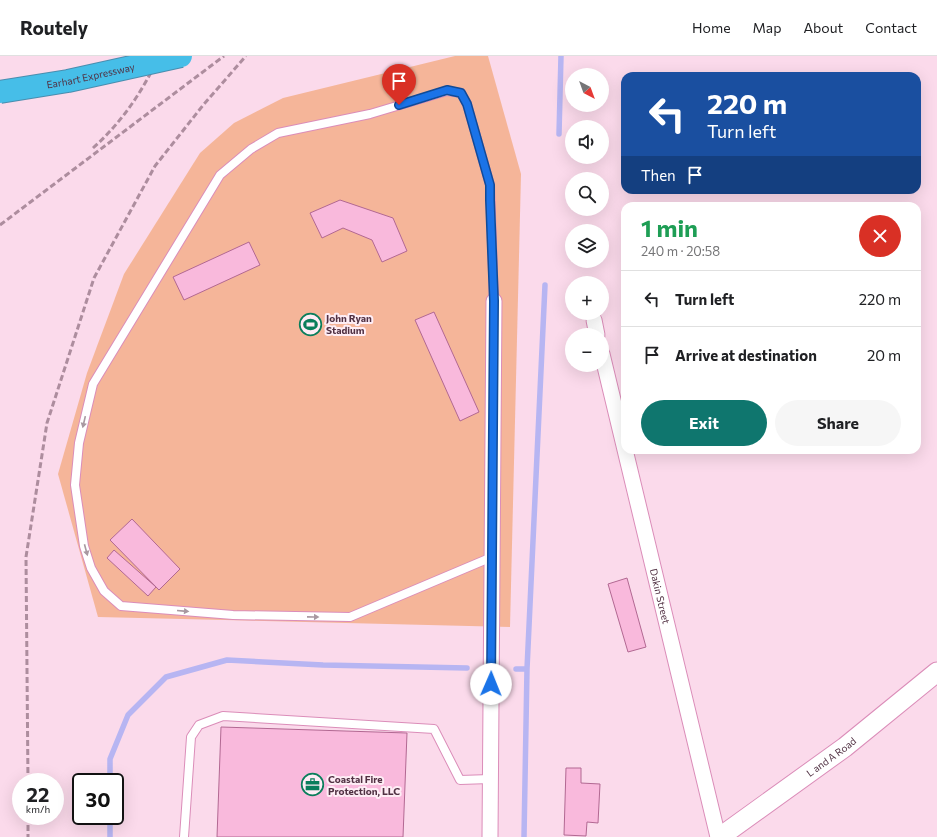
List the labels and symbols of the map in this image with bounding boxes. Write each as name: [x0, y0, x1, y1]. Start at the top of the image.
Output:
street label: Earhart Expressway: [46, 60, 136, 90]
pin: [382, 64, 416, 105]
north arrow: [565, 68, 609, 112]
sports icon: John Ryan Stadium: [298, 311, 324, 337]
place label: John Ryan Stadium: [326, 312, 372, 336]
one-way arrow: [80, 416, 86, 428]
one-way arrow: [83, 544, 89, 556]
street label: Dakin Street: [648, 567, 673, 625]
one-way arrow: [177, 608, 189, 614]
one-way arrow: [307, 613, 319, 620]
position arrow: [470, 663, 512, 705]
street label: L and A Road: [804, 734, 858, 779]
office icon: Coastal Fire Protection, LLC: [299, 772, 325, 798]
speed limit sign: 30: [72, 773, 124, 825]
place label: Coastal Fire Protection, LLC: [328, 773, 400, 797]

